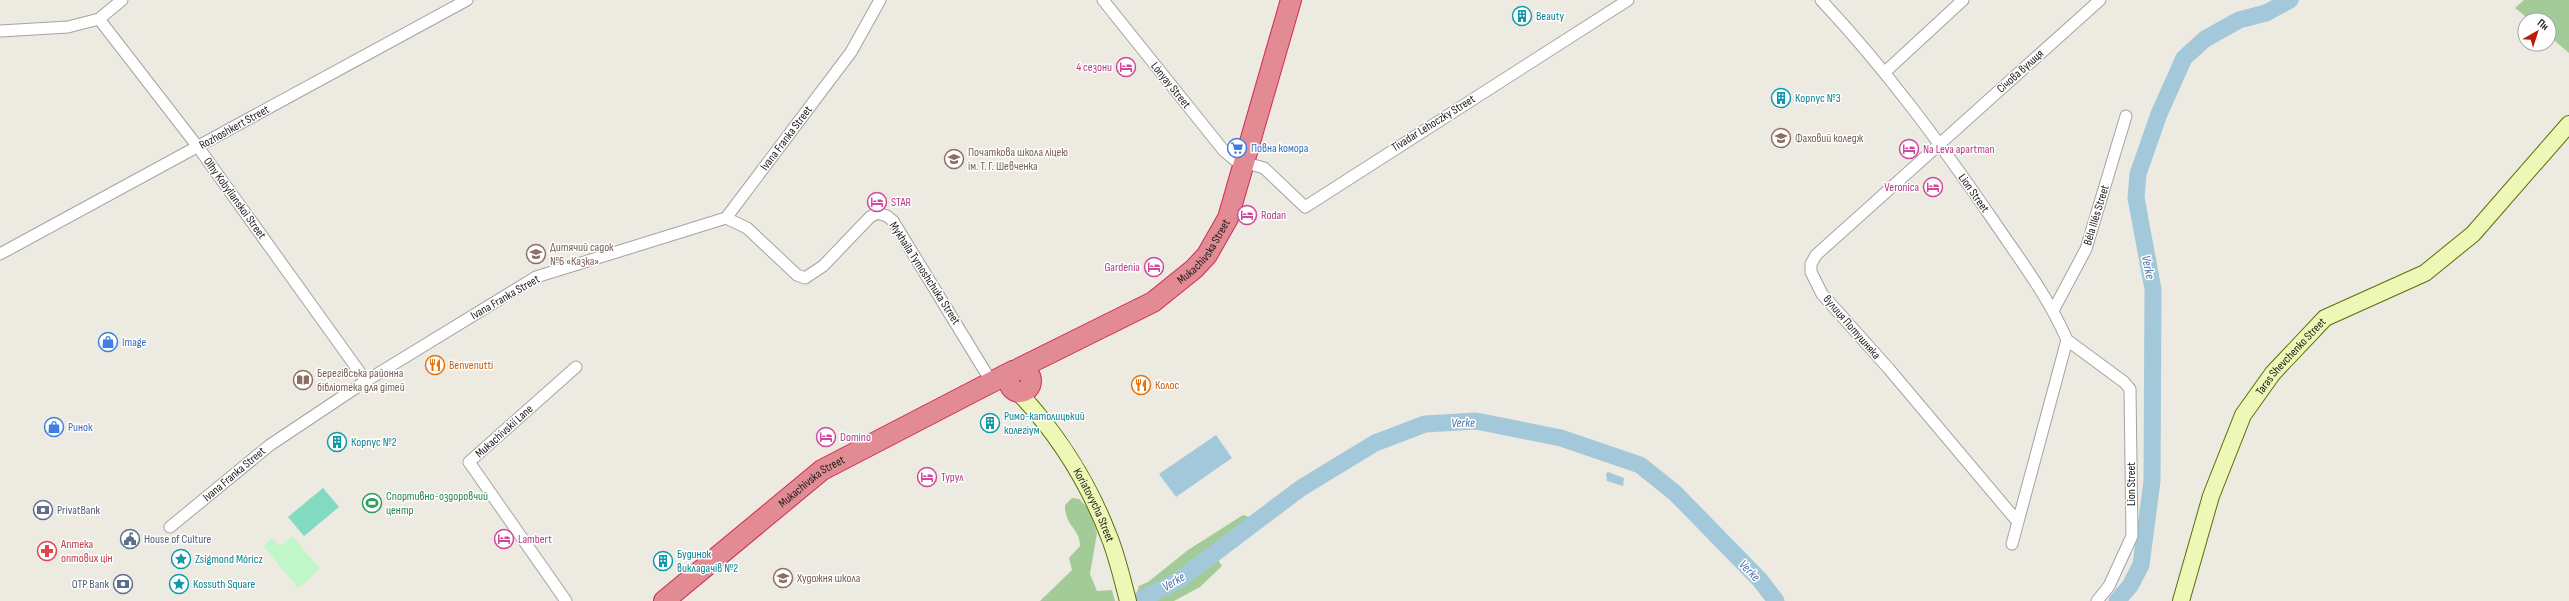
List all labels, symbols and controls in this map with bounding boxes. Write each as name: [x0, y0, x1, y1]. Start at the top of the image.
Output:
building icon: Beauty: [1511, 5, 1533, 27]
place label: Beauty: [1536, 9, 1564, 24]
north arrow: [2517, 12, 2557, 52]
text: Пн: [2535, 16, 2551, 33]
street label: Січова вулиця: [1994, 46, 2047, 96]
hotel icon: 4 сезони: [1115, 56, 1137, 78]
street label: Lónyay Street: [1147, 59, 1194, 112]
place label: 4 сезони: [1076, 60, 1112, 75]
building icon: Корпус №3: [1770, 87, 1792, 109]
street label: Tivadar Lehoczky Street: [1389, 91, 1478, 155]
place label: Корпус №3: [1795, 91, 1841, 106]
street label: Rozhoshkert Street: [197, 102, 272, 153]
street label: Ivana Franka Street: [757, 103, 816, 174]
school or university icon: Фаховий коледж: [1770, 127, 1792, 149]
place label: Фаховий коледж: [1795, 131, 1864, 146]
supermarket icon: Повна комора: [1226, 137, 1248, 159]
hotel icon: Na Leva apartman: [1898, 138, 1920, 160]
place label: Повна комора: [1251, 141, 1309, 156]
place label: Na Leva apartman: [1923, 142, 1995, 157]
place label: Початкова школа ліцею ім. Т. Г. Шевченка: [968, 145, 1068, 174]
school or university icon: Початкова школа ліцею ім. Т. Г. Шевченка: [943, 148, 965, 170]
street label: Olhy Kobylianskoi Street: [200, 155, 269, 242]
street label: Lion Street: [1955, 171, 1993, 216]
hotel icon: Veronica: [1922, 176, 1944, 198]
place label: Veronica: [1884, 180, 1919, 195]
street label: Béla Illés Street: [2080, 183, 2113, 247]
hotel icon: STAR: [866, 191, 888, 213]
place label: STAR: [891, 195, 912, 210]
hotel icon: Rodan: [1236, 204, 1258, 226]
place label: Rodan: [1261, 208, 1286, 223]
street label: Mukachivska Street: [1174, 216, 1234, 288]
street label: Mykhaila Tymoshchuka Street: [886, 219, 964, 328]
place label: Дитячий садок №6 «Казка»: [550, 240, 614, 269]
school or university icon: Дитячий садок №6 «Казка»: [525, 243, 547, 265]
water label: Verke: [2138, 254, 2158, 280]
hotel icon: Gardenia: [1143, 256, 1165, 278]
place label: Gardenia: [1104, 260, 1140, 275]
street label: Ivana Franka Street: [468, 271, 543, 323]
street label: вулиця Потушняка: [1820, 292, 1884, 363]
street label: Taras Shevchenko Street: [2253, 314, 2330, 398]
shop icon: Image: [97, 331, 119, 353]
place label: Image: [122, 335, 146, 350]
restaurant icon: Benvenutti: [424, 354, 446, 376]
place label: Benvenutti: [449, 358, 493, 373]
place label: Берегівська районна бібліотека для дітей: [317, 366, 405, 395]
library icon: Берегівська районна бібліотека для дітей: [292, 369, 314, 391]
restaurant icon: Колос: [1130, 374, 1152, 396]
place label: Колос: [1155, 378, 1179, 393]
street label: Mukachivskii Lane: [472, 401, 536, 461]
place label: Римо-католицький колегіум: [1004, 409, 1085, 438]
building icon: Римо-католицький колегіум: [979, 412, 1001, 434]
water label: Verke: [1451, 415, 1475, 431]
shop icon: Ринок: [43, 416, 65, 438]
place label: Ринок: [68, 420, 93, 435]
hotel icon: Domino: [815, 426, 837, 448]
place label: Domino: [840, 430, 871, 445]
building icon: Корпус №2: [326, 431, 348, 453]
place label: Корпус №2: [351, 435, 397, 450]
street label: Ivana Franka Street: [200, 444, 269, 505]
street label: Mukachivska Street: [775, 452, 848, 511]
street label: Lion Street: [2124, 462, 2139, 506]
hotel icon: Турул: [916, 466, 938, 488]
street label: Koriatovycha Street: [1069, 466, 1118, 544]
place label: Турул: [941, 470, 964, 485]
place label: Спортивно-оздоровчий центр: [386, 489, 488, 518]
sports icon: Спортивно-оздоровчий центр: [361, 492, 383, 514]
bank icon: PrivatBank: [32, 499, 54, 521]
place label: PrivatBank: [57, 503, 101, 518]
public building icon: House of Culture: [119, 528, 141, 550]
hotel icon: Lambert: [493, 528, 515, 550]
place label: House of Culture: [144, 532, 211, 547]
place label: Lambert: [518, 532, 552, 547]
place label: Аптека оптових цін: [60, 537, 113, 566]
pharmacy icon: Аптека оптових цін: [36, 540, 58, 562]
place label: Будинок викладачів №2: [677, 547, 738, 576]
place icon: Zsigmond Móricz: [170, 548, 192, 570]
building icon: Будинок викладачів №2: [652, 550, 674, 572]
place label: Zsigmond Móricz: [195, 552, 263, 567]
water label: Verke: [1735, 557, 1763, 585]
school or university icon: Художня школа: [772, 567, 794, 589]
water label: Verke: [1159, 569, 1188, 595]
place label: Художня школа: [796, 571, 861, 586]
bank icon: OTP Bank: [112, 573, 134, 595]
place icon: Kossuth Square: [168, 573, 190, 595]
place label: OTP Bank: [72, 577, 109, 592]
place label: Kossuth Square: [193, 577, 255, 592]

